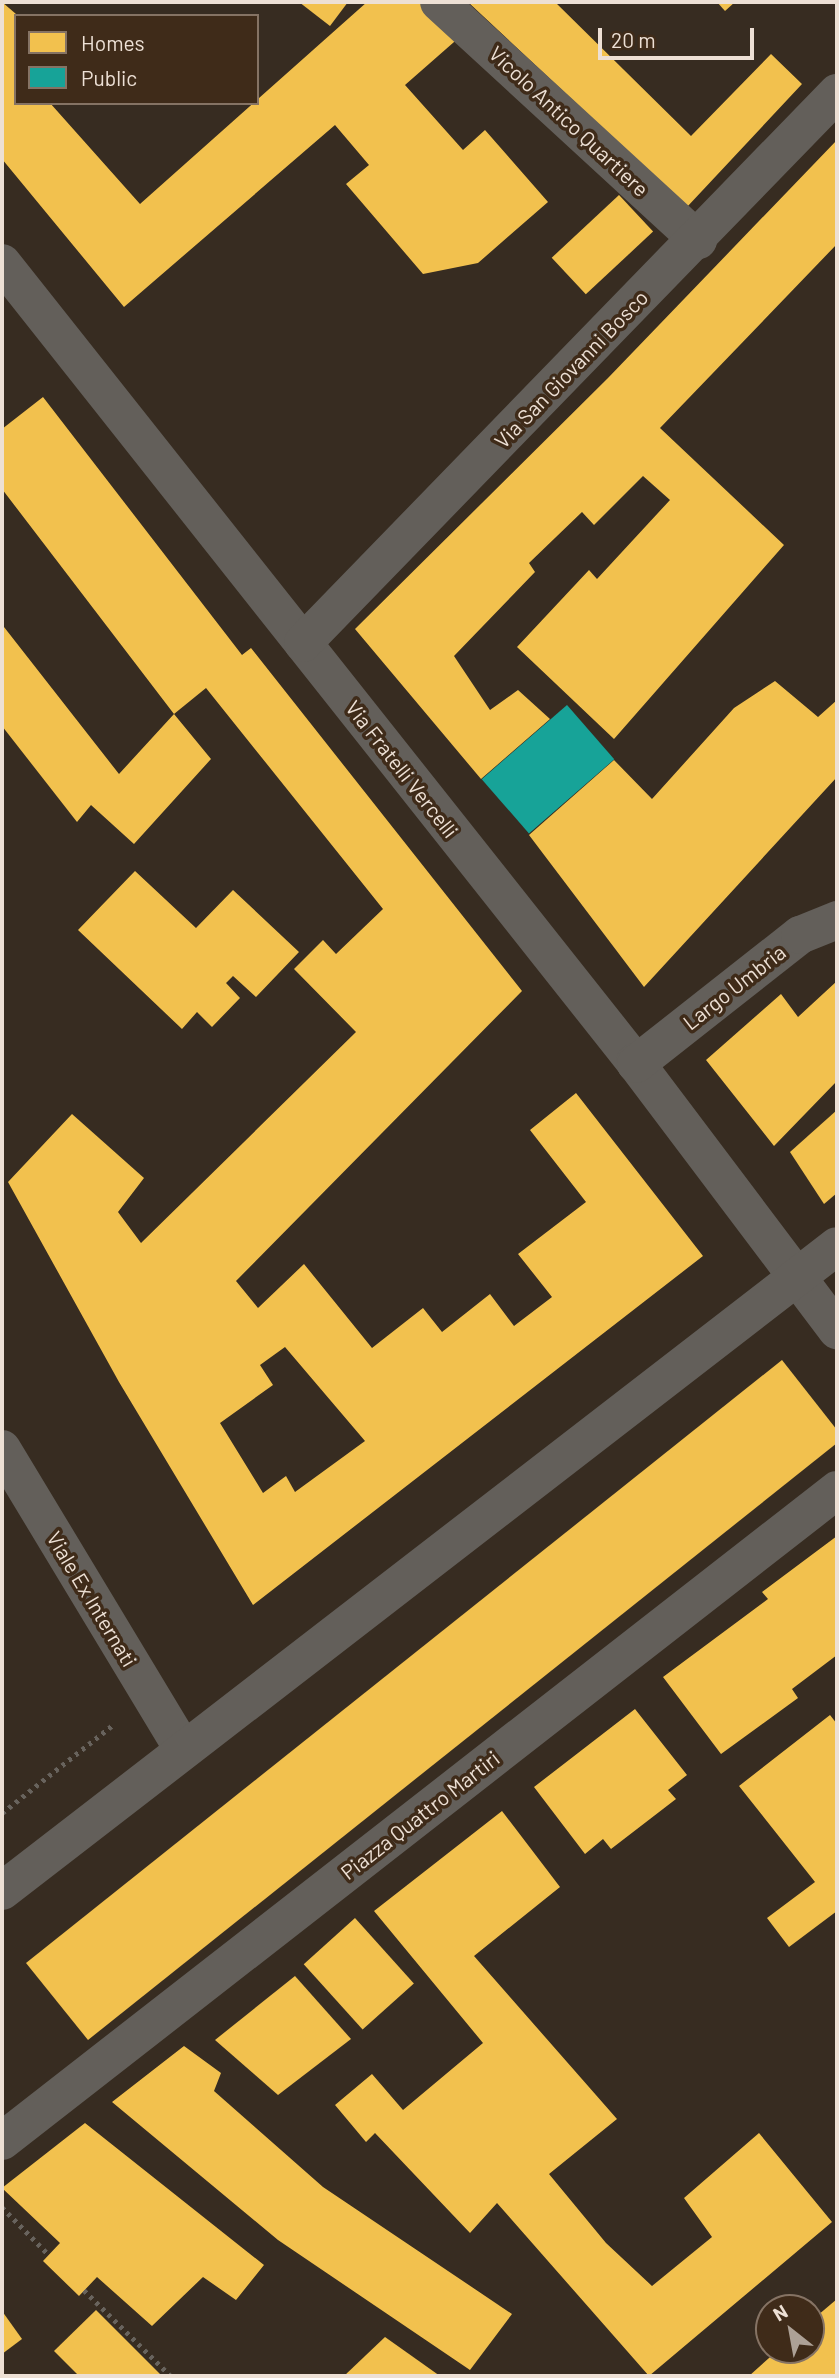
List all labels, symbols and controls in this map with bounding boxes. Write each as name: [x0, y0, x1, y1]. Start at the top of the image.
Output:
legend: [14, 14, 259, 105]
scale bar: [601, 14, 757, 58]
text: 20 m: [611, 27, 656, 52]
text: Homes: [81, 30, 145, 55]
street label: Vicolo Antico Quartiere: [484, 41, 654, 201]
text: Public: [81, 65, 137, 90]
street label: Via San Giovanni Bosco: [489, 285, 653, 453]
street label: Via Fratelli Vercelli: [341, 695, 463, 843]
street label: Largo Umbria: [678, 939, 790, 1035]
street label: Viale Ex Internati: [42, 1527, 142, 1671]
street label: Piazza Quattro Martiri: [336, 1745, 504, 1885]
north arrow: [755, 2294, 825, 2364]
text: N: [769, 2299, 791, 2325]

